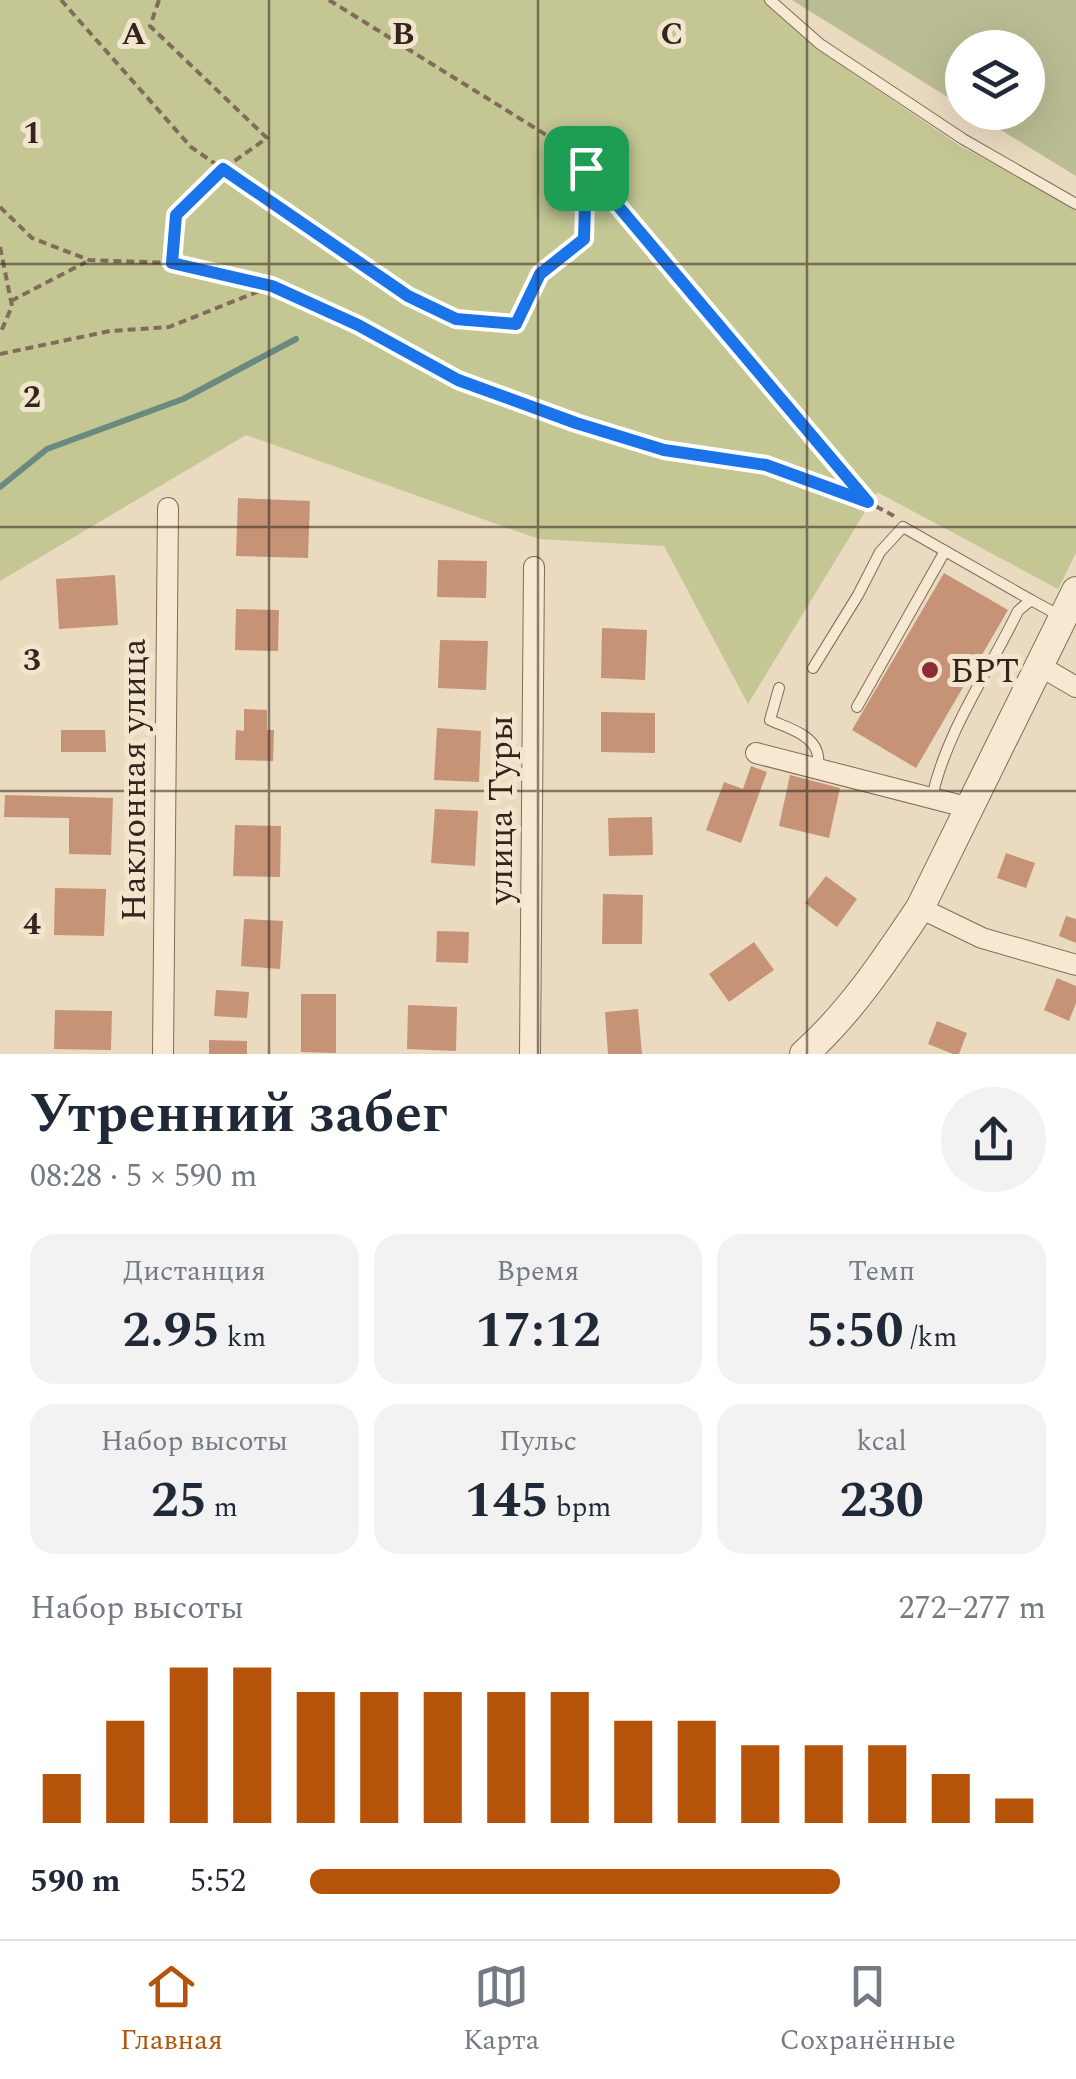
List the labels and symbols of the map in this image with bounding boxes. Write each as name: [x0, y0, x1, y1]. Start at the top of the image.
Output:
text: A: [122, 10, 147, 59]
text: B: [392, 10, 414, 59]
text: C: [661, 10, 683, 59]
text: 1: [23, 109, 41, 158]
pin: [544, 126, 629, 211]
text: 2: [23, 373, 41, 422]
text: 3: [23, 636, 41, 685]
street label: Наклонная улица: [108, 638, 161, 922]
place label: БРТ: [950, 645, 1019, 698]
marker: БРТ: [919, 659, 941, 681]
street label: улица Туры: [475, 715, 528, 906]
text: 4: [23, 900, 41, 949]

